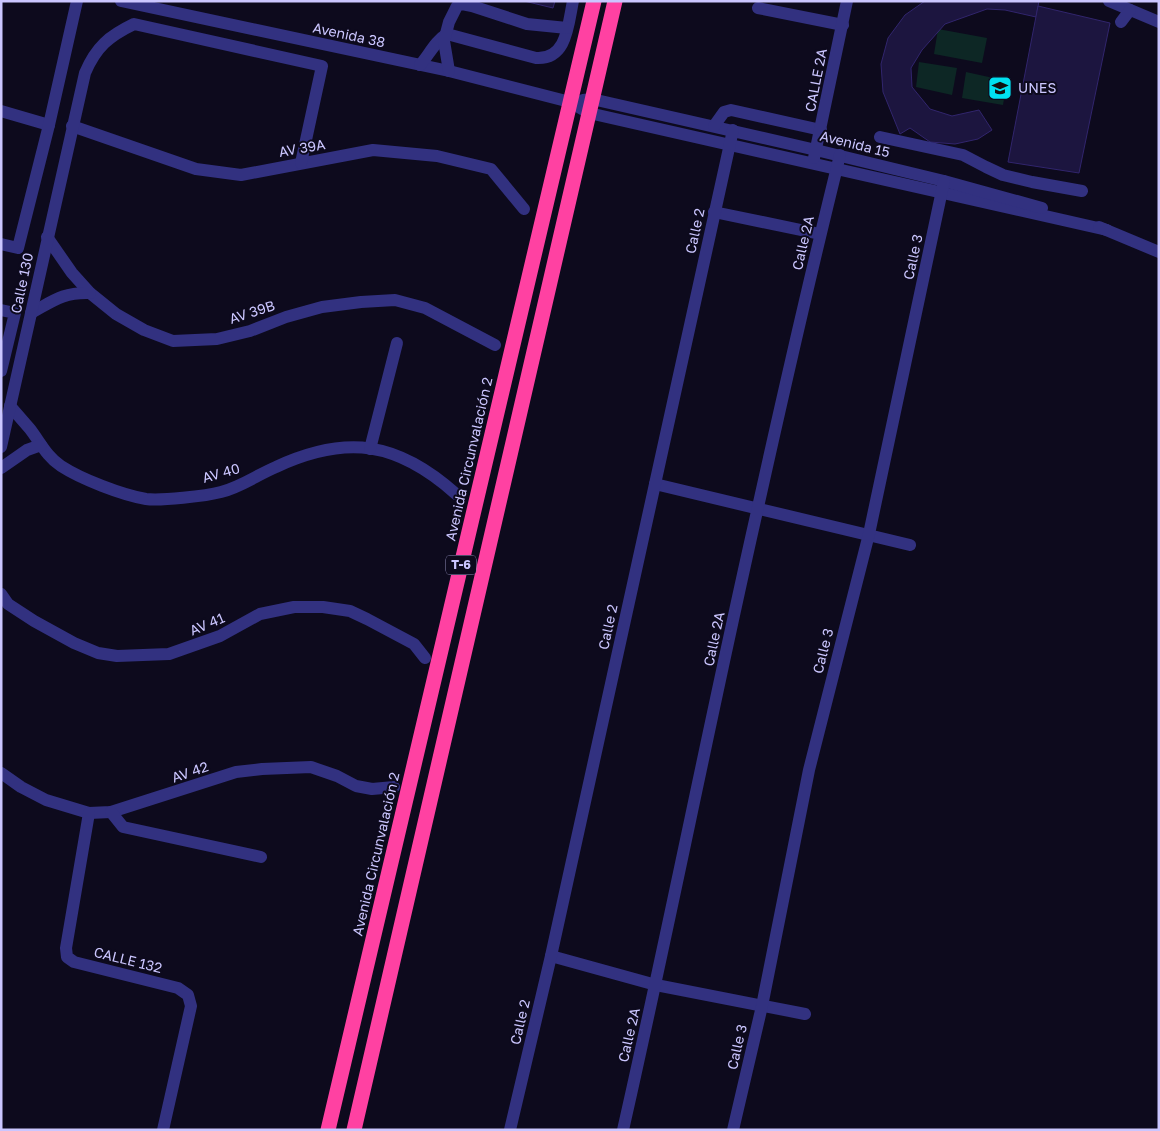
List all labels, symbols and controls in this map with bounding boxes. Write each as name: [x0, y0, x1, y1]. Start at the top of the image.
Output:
street label: Avenida 38: [311, 19, 387, 50]
street label: CALLE 2A: [801, 46, 830, 113]
school or university icon: UNES: [987, 75, 1013, 101]
place label: UNES: [1018, 79, 1056, 96]
street label: Avenida 15: [818, 127, 892, 160]
street label: AV 39A: [277, 135, 327, 160]
street label: Calle 2: [681, 207, 708, 255]
street label: Calle 2A: [788, 213, 817, 272]
street label: Calle 3: [899, 233, 926, 281]
street label: Calle 130: [7, 251, 36, 315]
street label: AV 39B: [227, 296, 277, 327]
street label: Avenida Circunvalación 2: [441, 375, 496, 542]
street label: AV 40: [200, 459, 242, 486]
road number: T-6: [446, 556, 476, 574]
street label: Calle 2: [594, 603, 621, 651]
street label: AV 41: [187, 609, 227, 638]
street label: Calle 2A: [699, 609, 728, 668]
street label: Calle 3: [809, 626, 836, 675]
street label: AV 42: [169, 757, 210, 786]
street label: Avenida Circunvalación 2: [348, 770, 403, 937]
street label: CALLE 132: [92, 943, 164, 976]
street label: Calle 2: [506, 998, 533, 1046]
street label: Calle 2A: [614, 1005, 643, 1064]
street label: Calle 3: [723, 1023, 750, 1071]

